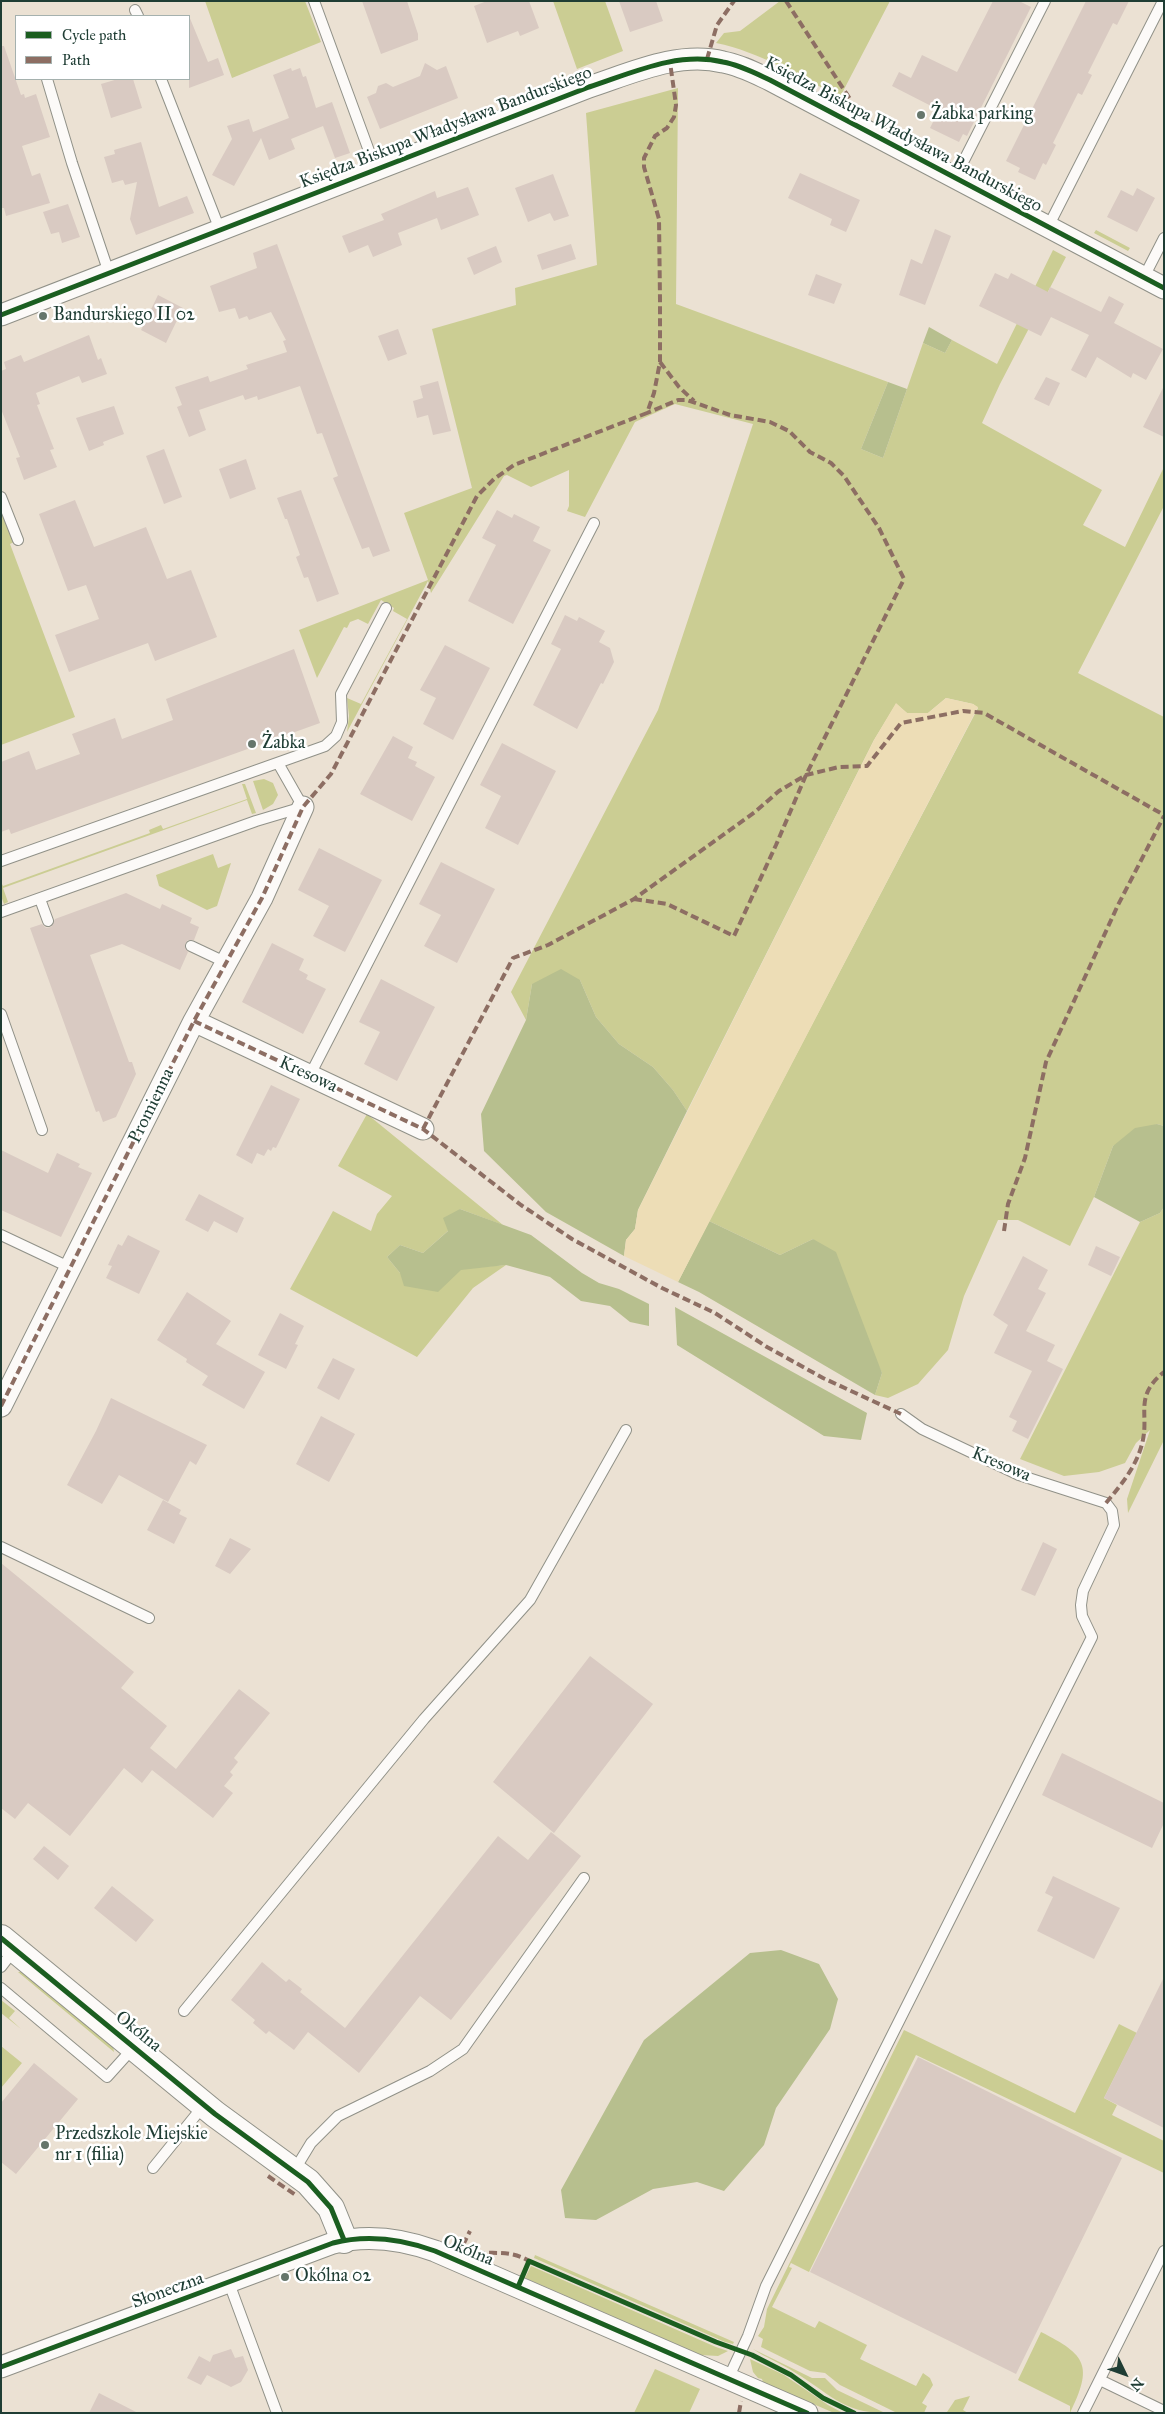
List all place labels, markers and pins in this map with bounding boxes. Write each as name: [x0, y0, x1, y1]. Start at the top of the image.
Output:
place label: Żabka parking: [931, 104, 1033, 126]
marker: Żabka parking: [915, 109, 927, 121]
place label: Bandurskiego II 02: [53, 305, 195, 327]
marker: Bandurskiego II 02: [37, 310, 49, 322]
place label: Żabka: [262, 733, 305, 755]
marker: Żabka: [246, 738, 258, 750]
place label: Przedszkole Miejskie nr 1 (filia): [55, 2124, 208, 2166]
marker: Przedszkole Miejskie nr 1 (filia): [39, 2139, 51, 2151]
place label: Okólna 02: [295, 2266, 371, 2288]
marker: Okólna 02: [279, 2271, 291, 2283]

